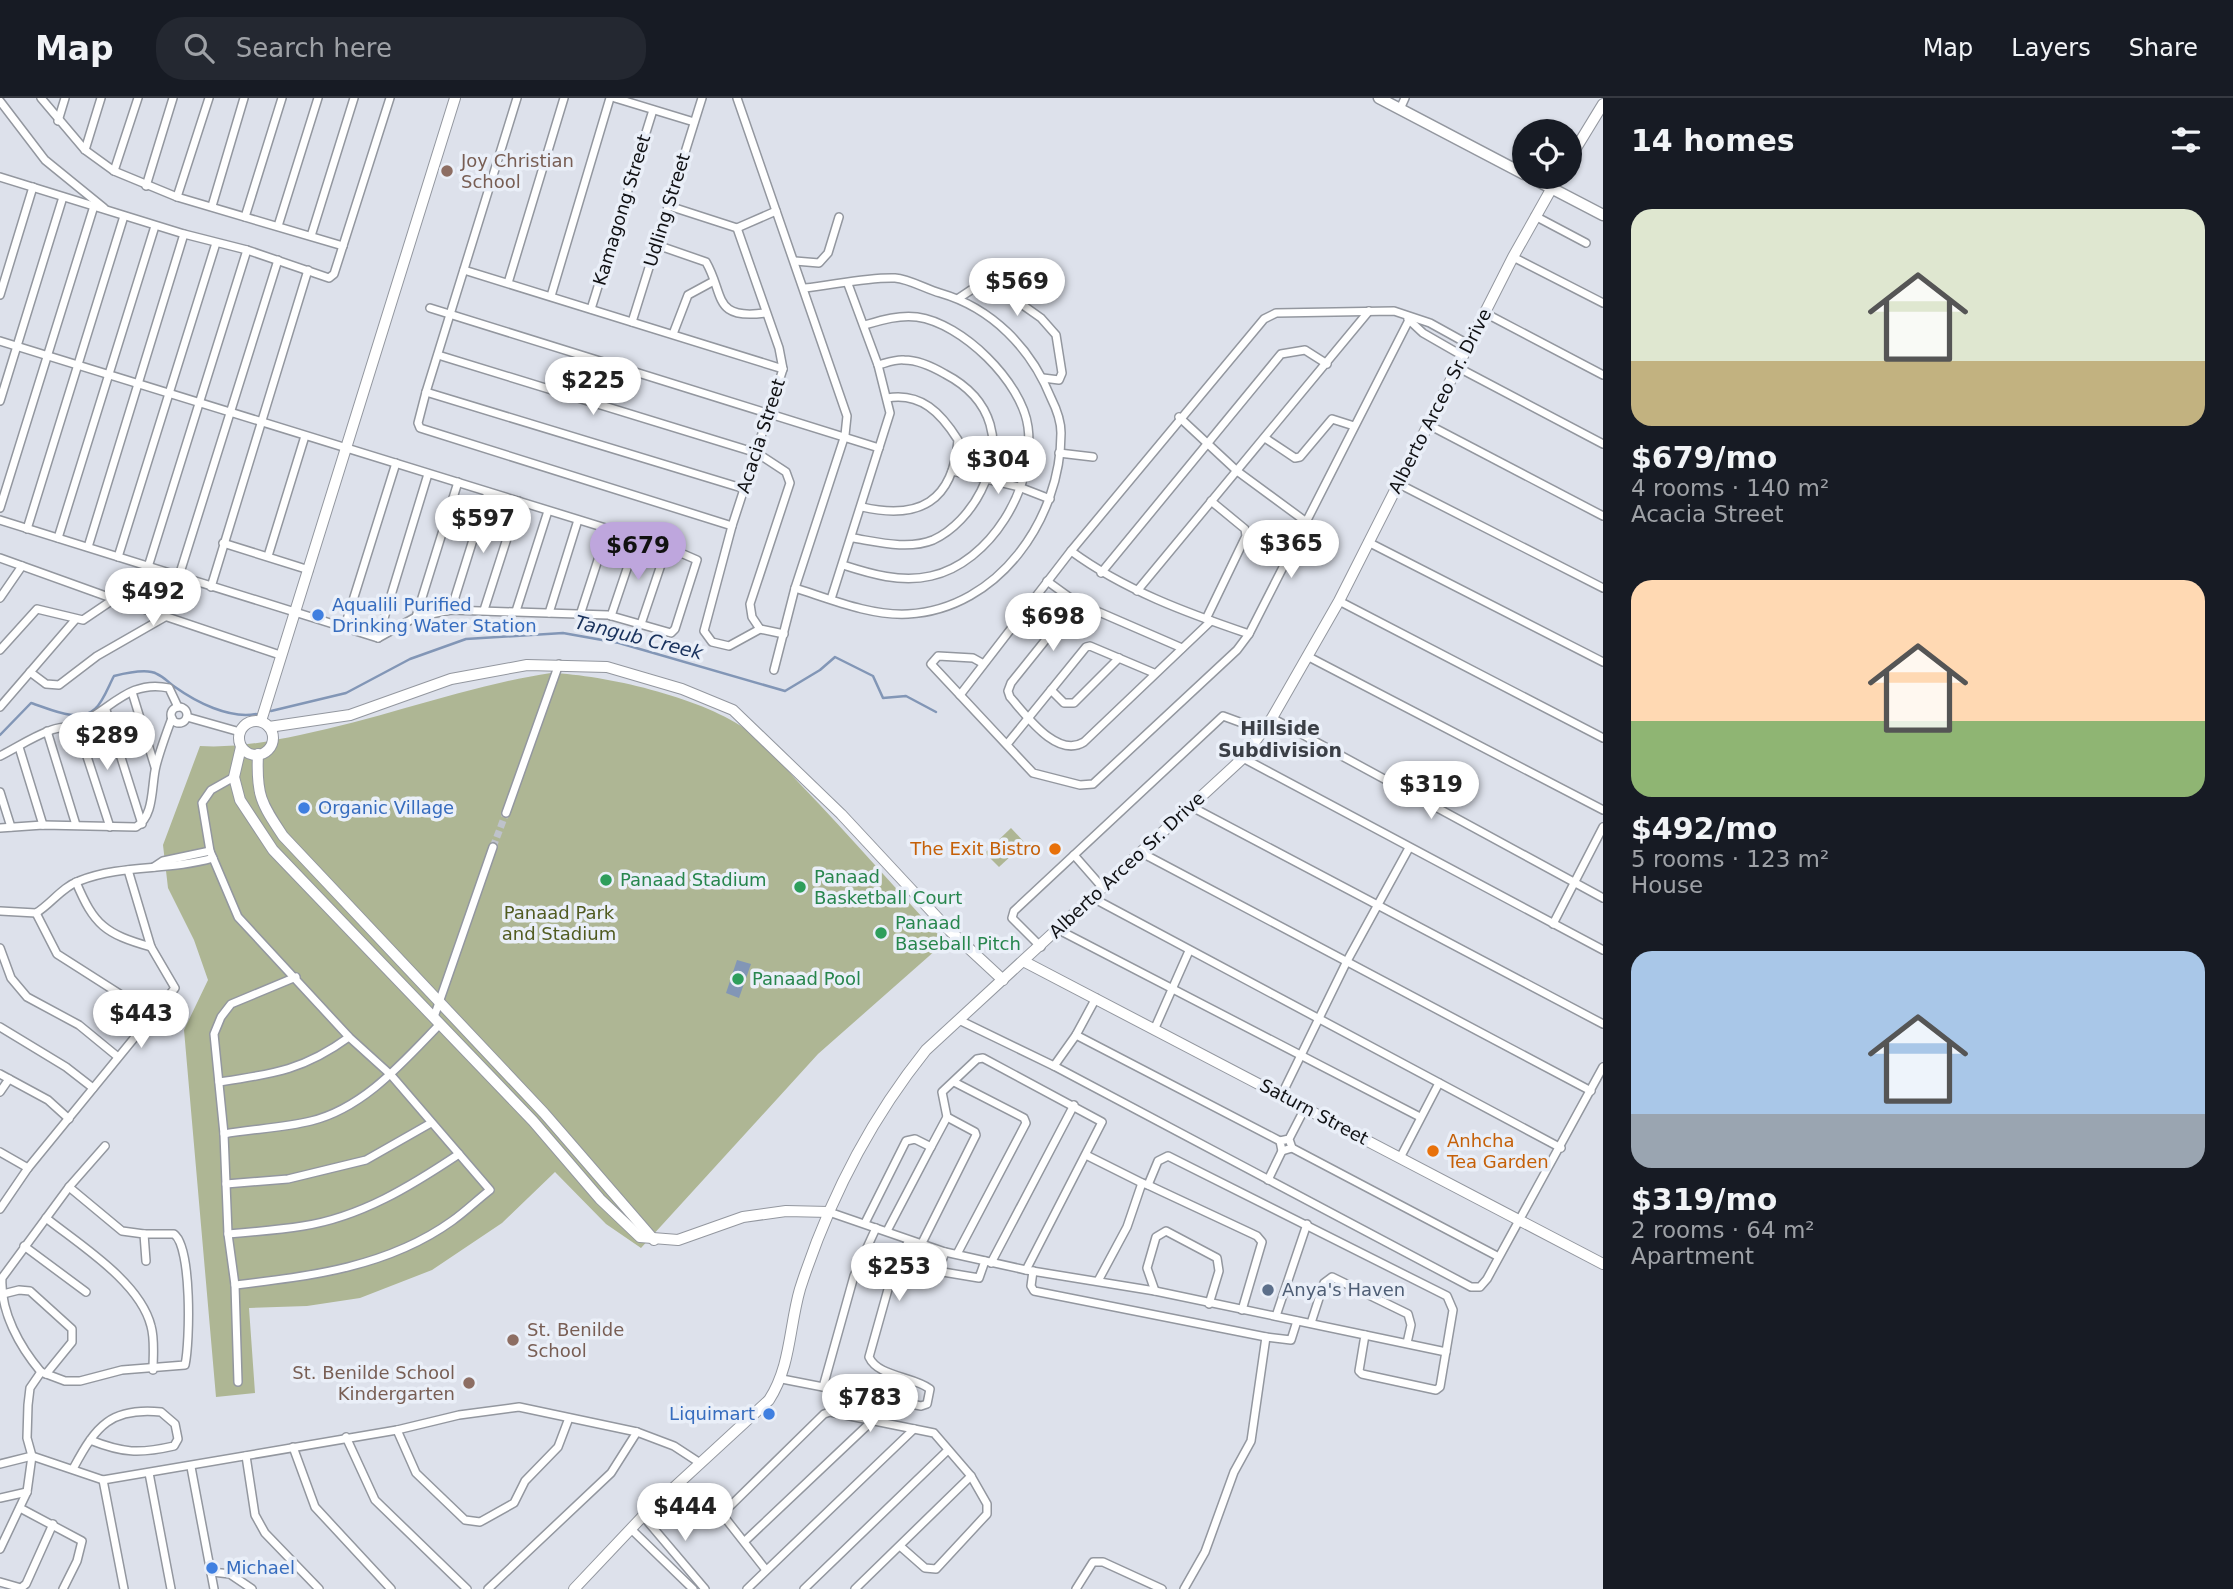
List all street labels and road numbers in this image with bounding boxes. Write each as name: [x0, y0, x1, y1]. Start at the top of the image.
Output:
street label: Kamagong Street: [589, 132, 654, 288]
street label: Udling Street: [639, 150, 694, 269]
street label: Alberto Arceo Sr. Drive: [1384, 305, 1495, 497]
street label: Acacia Street: [732, 376, 789, 496]
street label: Alberto Arceo Sr. Drive: [1045, 787, 1209, 942]
street label: Saturn Street: [1256, 1074, 1372, 1149]

